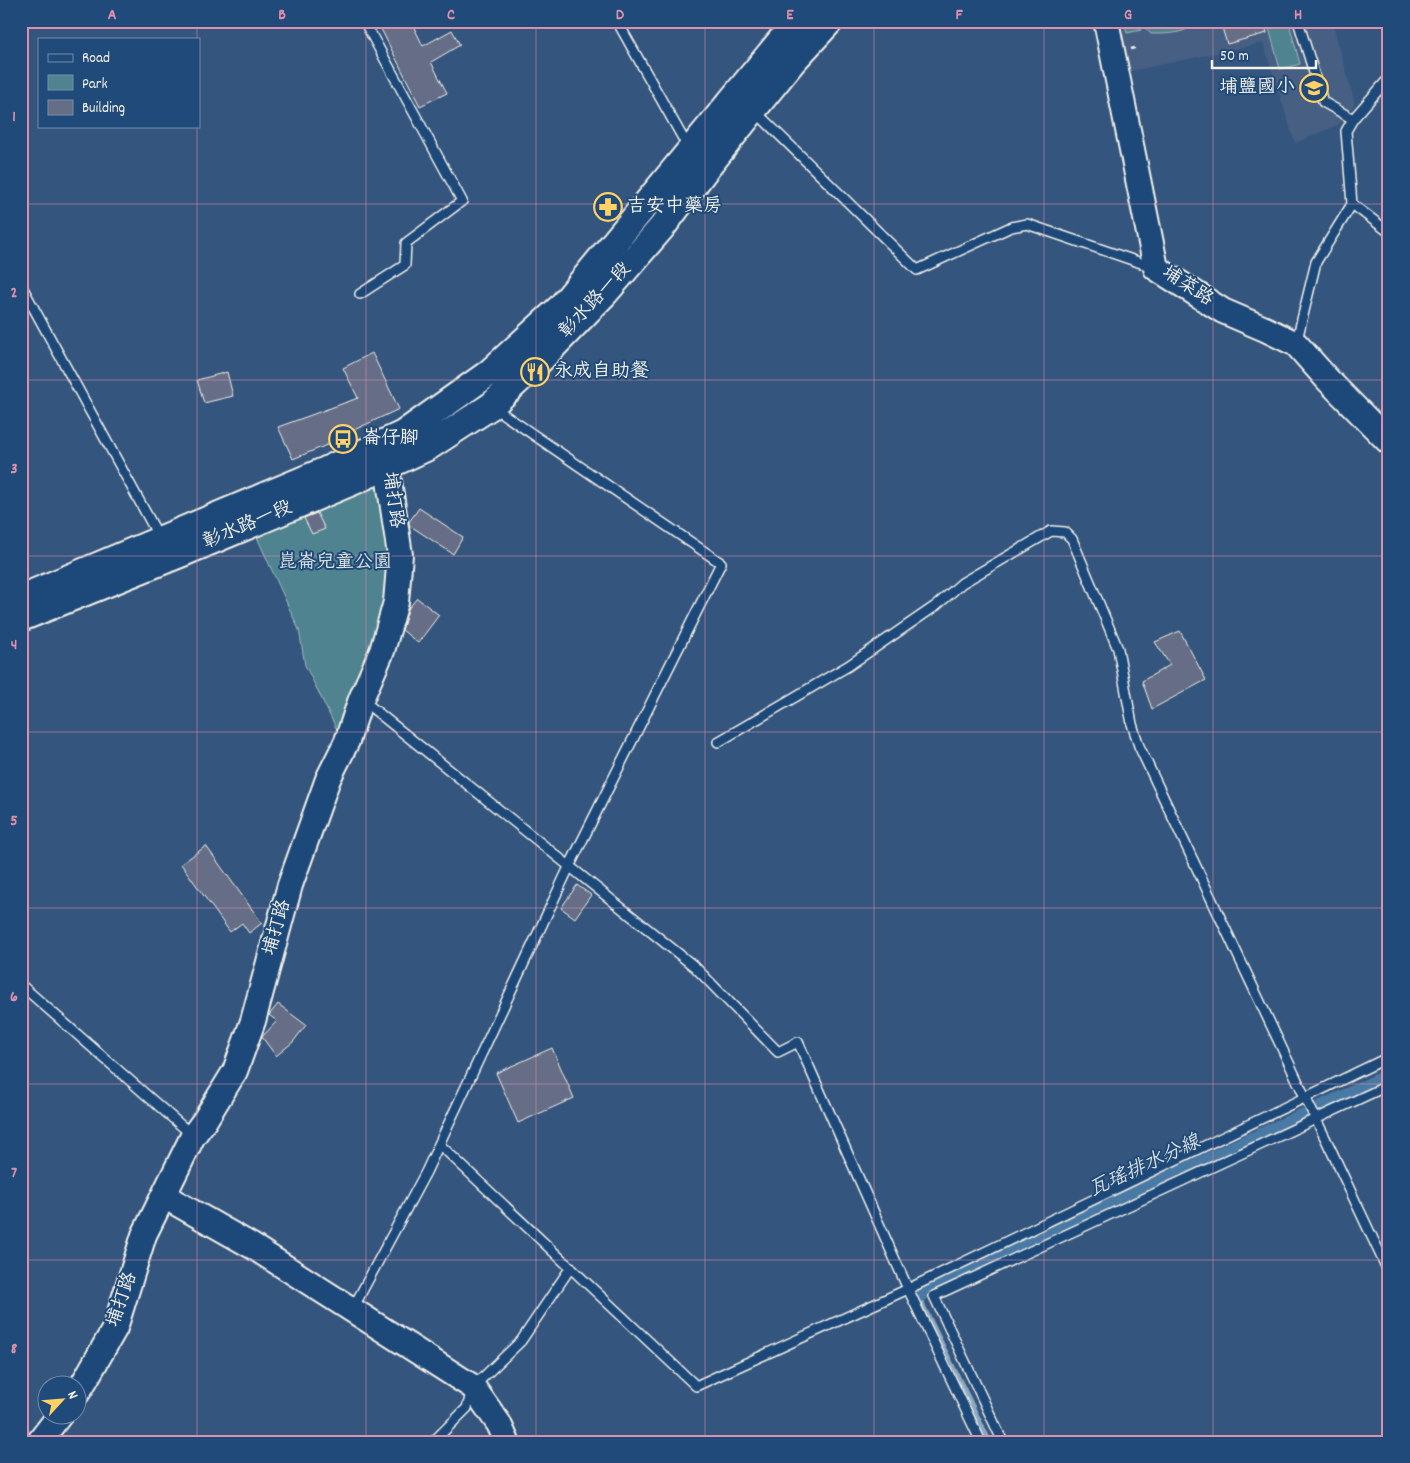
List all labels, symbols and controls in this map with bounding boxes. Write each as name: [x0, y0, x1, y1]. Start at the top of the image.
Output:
text: A: [108, 4, 117, 27]
text: B: [278, 4, 286, 27]
text: C: [447, 4, 455, 27]
text: D: [616, 4, 625, 27]
text: E: [786, 4, 794, 27]
text: F: [955, 4, 963, 27]
text: G: [1124, 4, 1132, 27]
text: H: [1294, 4, 1302, 27]
legend: [38, 38, 200, 128]
scale bar: [1212, 38, 1316, 70]
text: 50 m: [1220, 46, 1249, 68]
text: Road: [82, 48, 110, 70]
school or university icon: 埔鹽國小: [1299, 73, 1329, 103]
text: Park: [82, 74, 108, 96]
place label: 埔鹽國小: [1219, 75, 1295, 102]
text: Building: [82, 98, 125, 120]
text: 1: [12, 106, 16, 129]
pharmacy icon: 吉安中藥房: [593, 192, 623, 222]
place label: 吉安中藥房: [627, 194, 722, 221]
street label: 彰水路一段: [554, 257, 638, 345]
street label: 埔菜路: [1156, 260, 1218, 314]
text: 2: [11, 282, 18, 305]
restaurant icon: 永成自助餐: [520, 357, 550, 387]
place label: 永成自助餐: [554, 359, 649, 386]
bus stop icon: 崙仔腳: [328, 424, 358, 454]
place label: 崙仔腳: [362, 426, 419, 453]
text: 3: [10, 458, 18, 481]
street label: 埔打路: [375, 470, 409, 530]
street label: 彰水路一段: [199, 495, 297, 557]
park label: 崑崙兒童公園: [278, 550, 392, 577]
text: 4: [11, 634, 17, 657]
text: 5: [10, 810, 18, 833]
street label: 埔打路: [257, 897, 299, 959]
text: 6: [10, 986, 18, 1009]
water label: 瓦瑤排水分線: [1085, 1129, 1206, 1205]
text: 7: [11, 1162, 17, 1185]
street label: 埔打路: [101, 1269, 145, 1331]
text: 8: [11, 1338, 18, 1361]
north arrow: [38, 1376, 88, 1426]
text: N: [61, 1388, 82, 1403]

